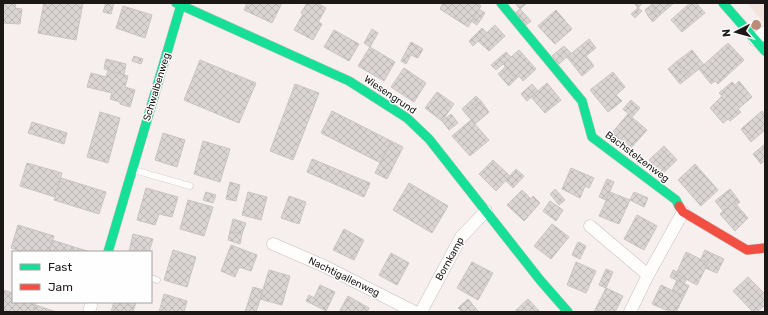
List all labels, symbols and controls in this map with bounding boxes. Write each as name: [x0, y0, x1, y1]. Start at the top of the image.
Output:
north arrow: [716, 12, 756, 52]
text: N: [720, 28, 733, 38]
street label: Schwalbenweg: [141, 51, 173, 123]
street label: Wiesengrund: [362, 73, 419, 117]
street label: Bachstelzenweg: [603, 129, 671, 185]
street label: Bornkamp: [433, 235, 467, 283]
legend: [12, 251, 152, 303]
street label: Nachtigallenweg: [306, 255, 382, 299]
text: Fast: [48, 260, 72, 274]
text: Jam: [48, 280, 73, 294]

